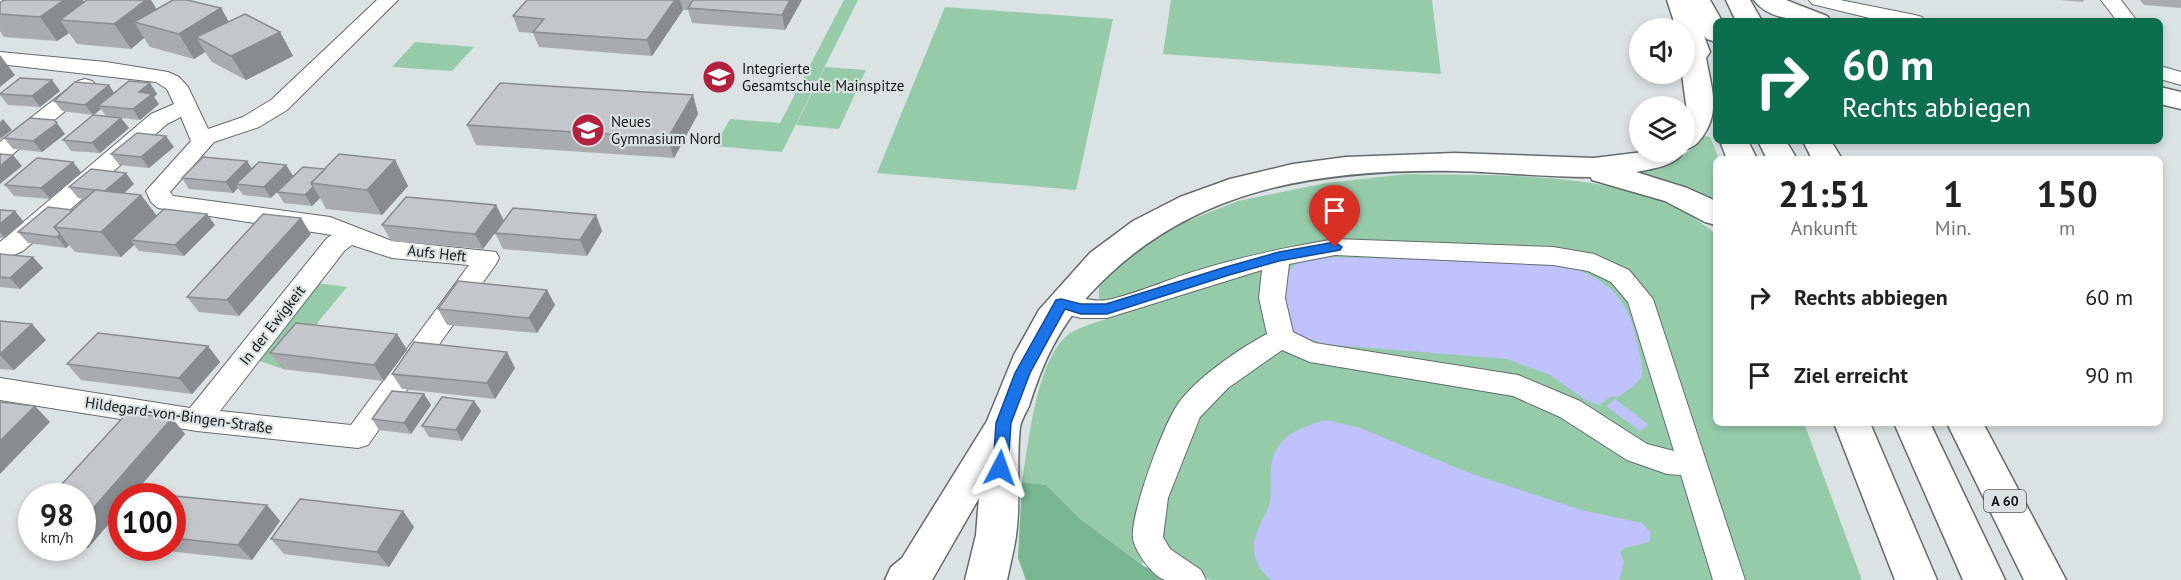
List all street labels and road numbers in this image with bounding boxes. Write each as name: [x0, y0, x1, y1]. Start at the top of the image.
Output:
street label: Aufs Heft: [407, 240, 467, 266]
street label: In der Ewigkeit: [235, 281, 309, 369]
street label: Hildegard-von-Bingen-Straße: [84, 392, 274, 438]
road number: A 60: [1984, 490, 2026, 512]

